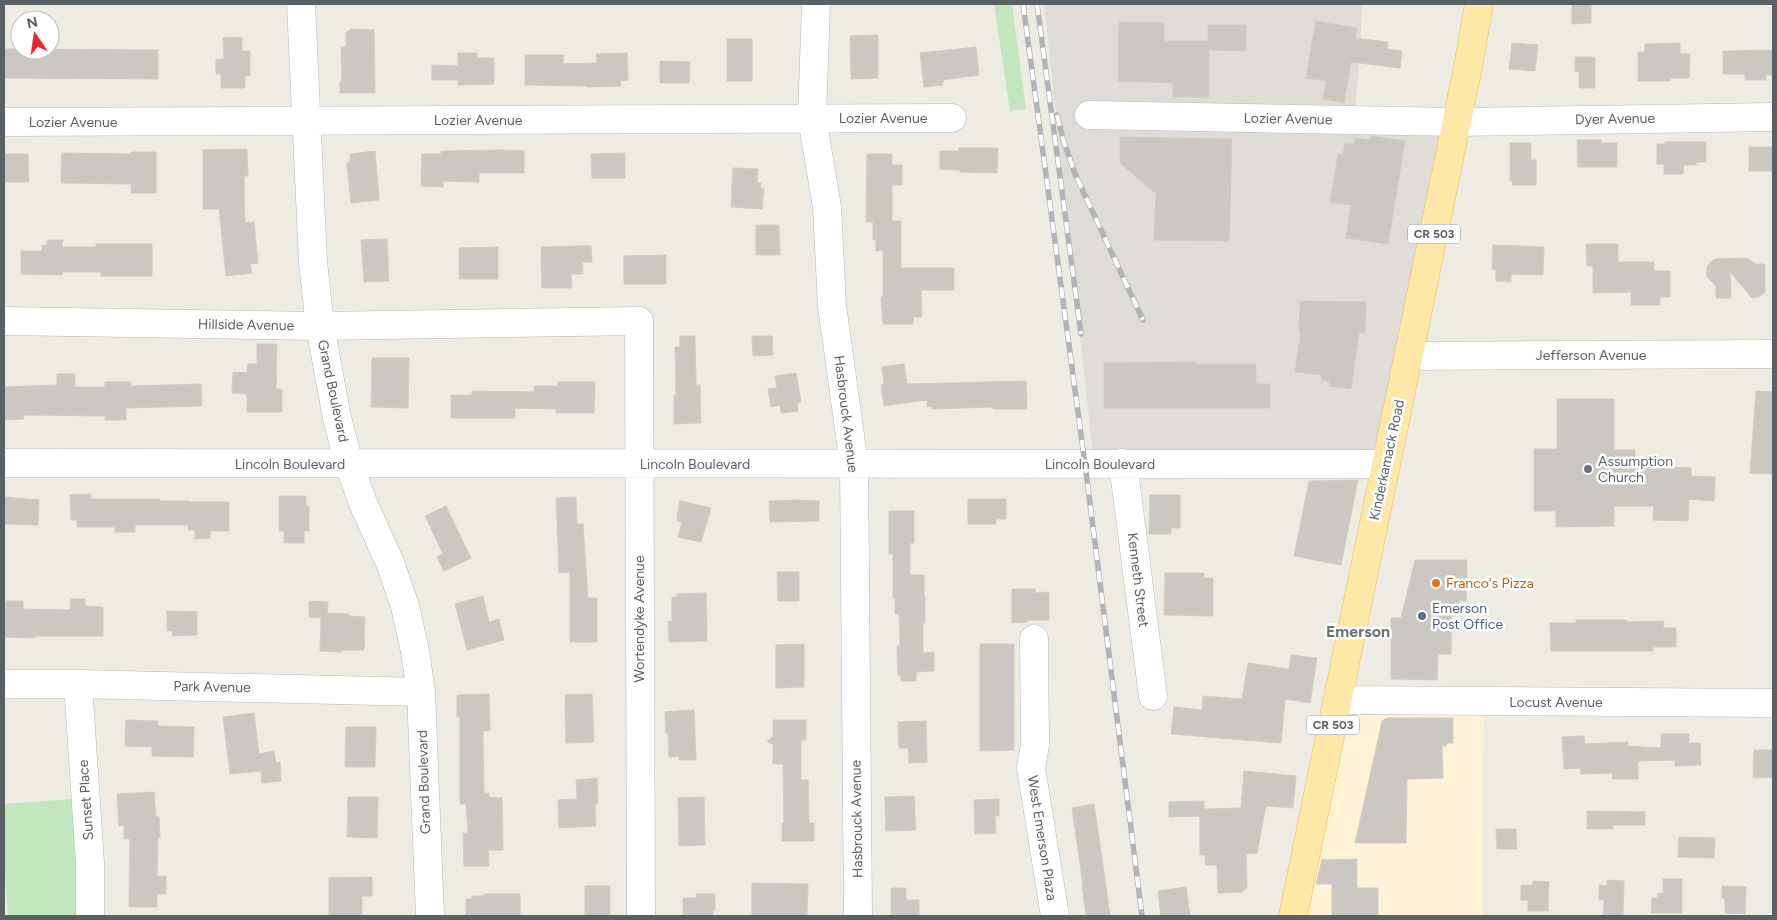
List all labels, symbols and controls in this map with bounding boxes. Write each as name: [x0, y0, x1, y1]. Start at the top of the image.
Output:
north arrow: [10, 10, 60, 60]
text: N: [25, 13, 39, 32]
street label: Lozier Avenue: [839, 110, 928, 127]
street label: Lozier Avenue: [1244, 110, 1333, 128]
street label: Dyer Avenue: [1575, 110, 1656, 128]
street label: Lozier Avenue: [434, 112, 523, 129]
street label: Lozier Avenue: [29, 114, 118, 131]
road number: CR 503: [1408, 224, 1460, 243]
street label: Hillside Avenue: [198, 316, 295, 334]
street label: Grand Boulevard: [314, 338, 352, 444]
street label: Jefferson Avenue: [1536, 347, 1647, 364]
street label: Hasbrouck Avenue: [830, 354, 862, 474]
street label: Kinderkamack Road: [1366, 398, 1408, 522]
place label: Assumption Church: [1598, 453, 1673, 486]
street label: Lincoln Boulevard: [235, 456, 345, 473]
street label: Lincoln Boulevard: [640, 456, 750, 473]
street label: Lincoln Boulevard: [1045, 456, 1155, 473]
marker: Assumption Church: [1582, 463, 1594, 475]
street label: Kenneth Street: [1124, 532, 1152, 628]
street label: Wortendyke Avenue: [631, 555, 648, 683]
place label: Franco's Pizza: [1446, 575, 1534, 592]
marker: Franco's Pizza: [1430, 577, 1442, 589]
place label: Emerson Post Office: [1432, 600, 1503, 633]
marker: Emerson Post Office: [1416, 610, 1428, 622]
district label: Emerson: [1326, 622, 1390, 641]
street label: Park Avenue: [173, 678, 251, 696]
street label: Locust Avenue: [1509, 694, 1603, 711]
road number: CR 503: [1307, 716, 1359, 734]
street label: Grand Boulevard: [414, 730, 434, 834]
street label: Sunset Place: [75, 759, 97, 841]
street label: Hasbrouck Avenue: [847, 759, 867, 878]
street label: West Emerson Plaza: [1024, 774, 1060, 902]

